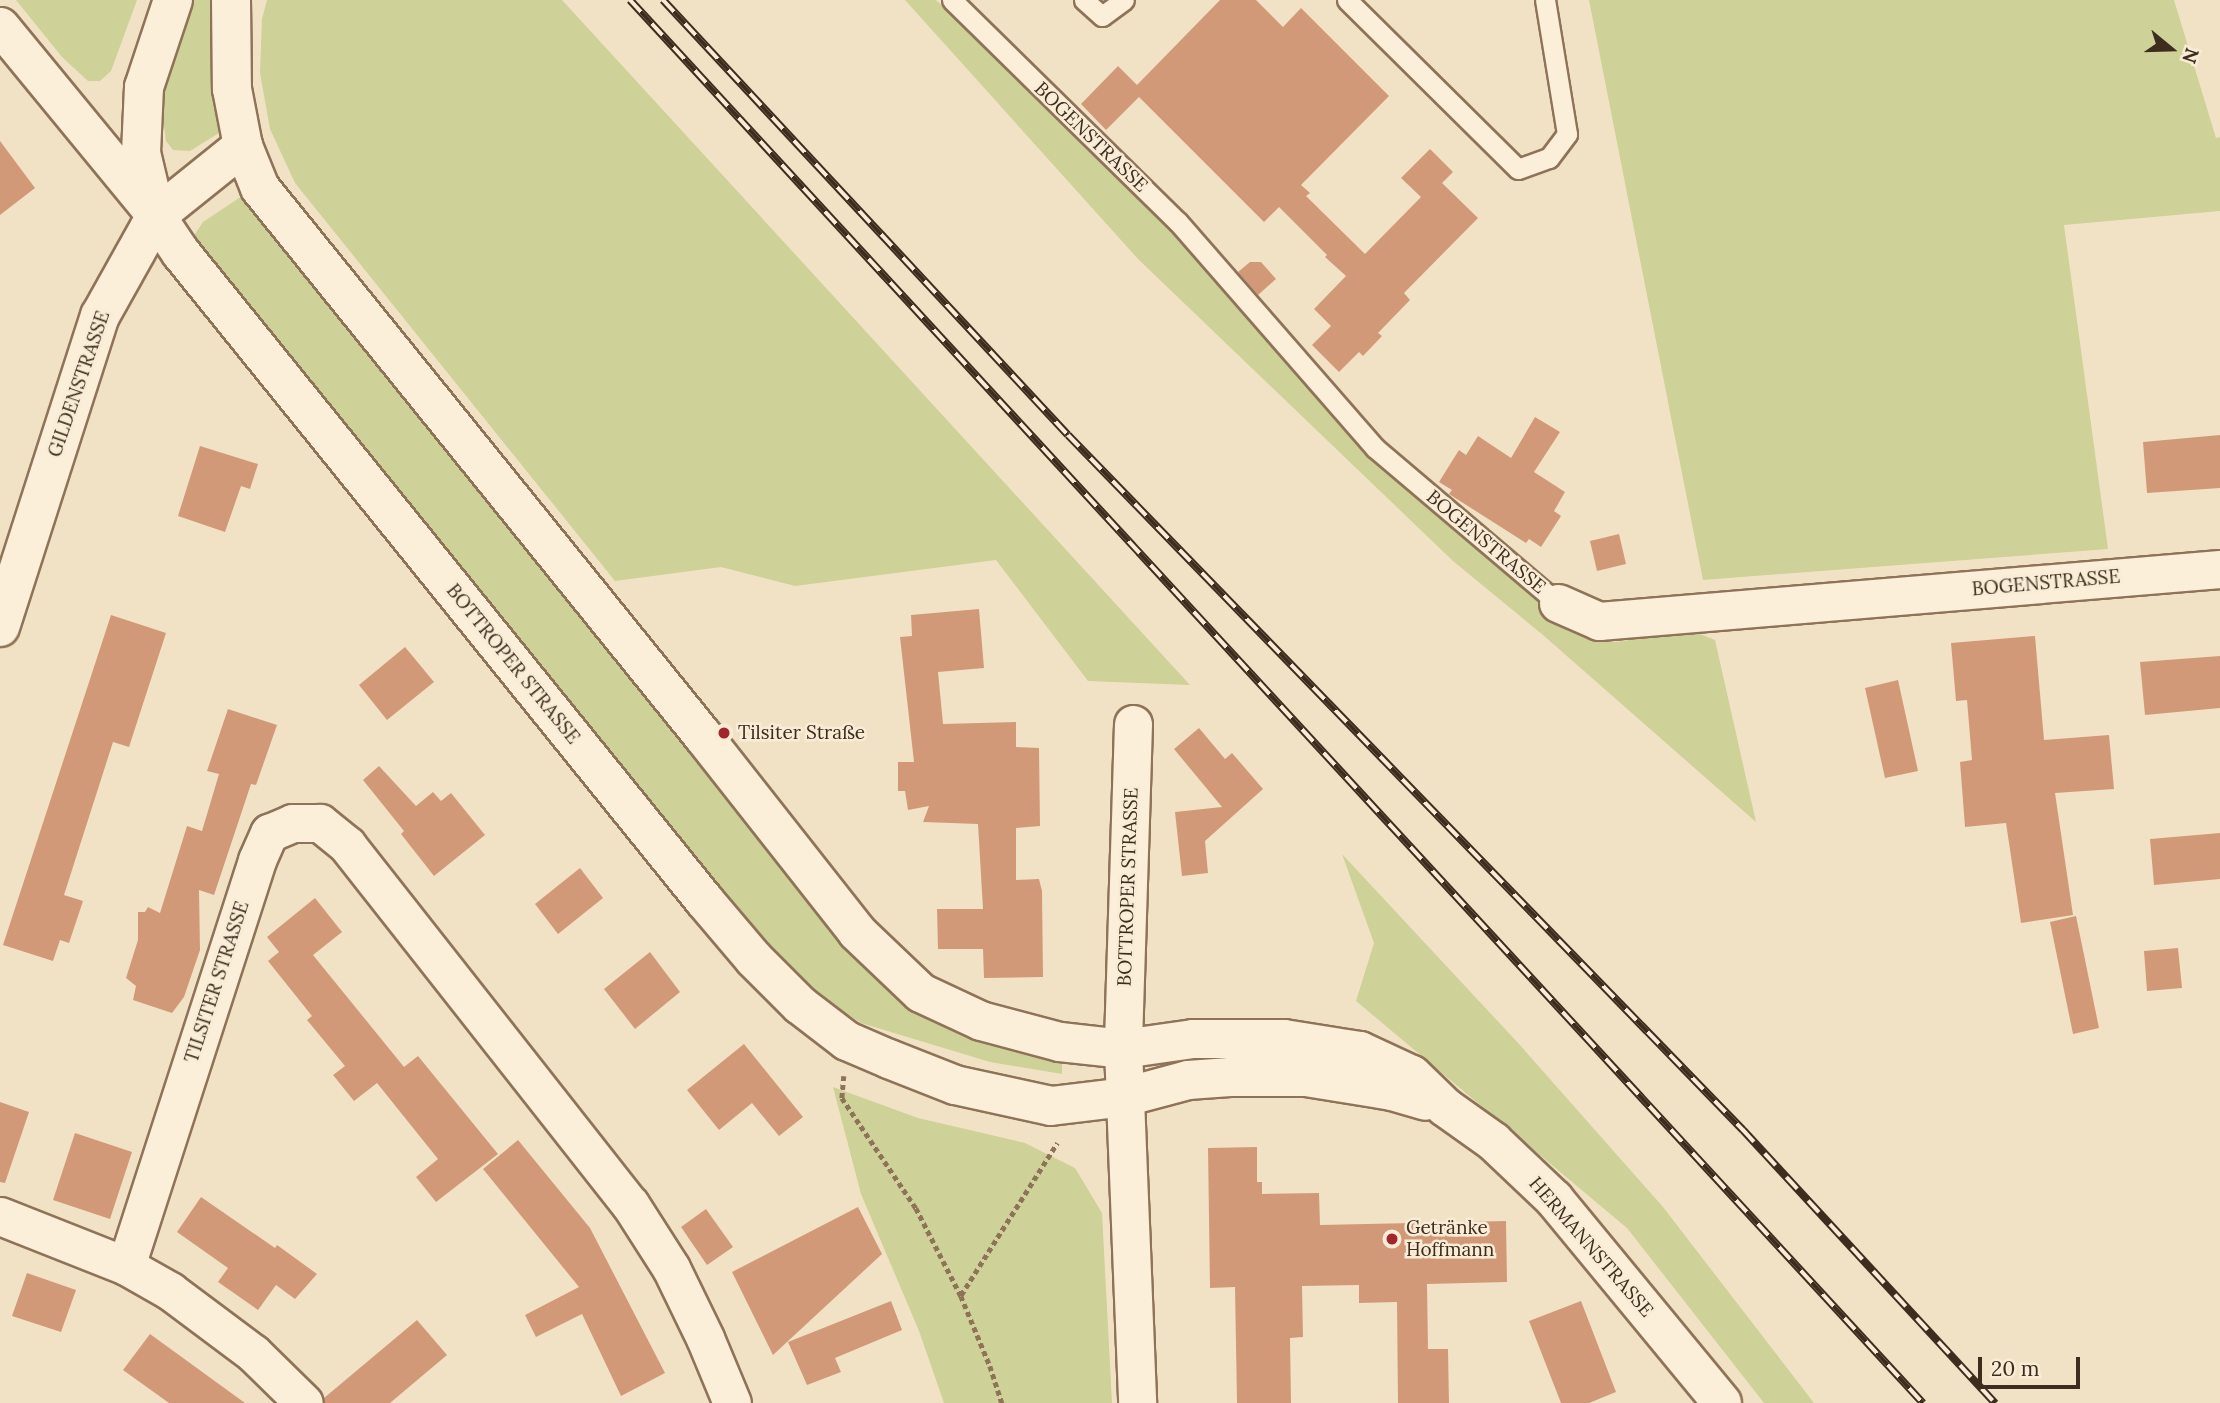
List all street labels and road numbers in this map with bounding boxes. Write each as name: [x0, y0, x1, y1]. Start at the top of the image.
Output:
street label: BOGENSTRASSE: [1030, 77, 1152, 197]
street label: GILDENSTRASSE: [43, 308, 115, 460]
street label: BOGENSTRASSE: [1422, 485, 1550, 599]
street label: BOGENSTRASSE: [1971, 565, 2121, 601]
street label: BOTTROPER STRASSE: [442, 579, 584, 749]
street label: BOTTROPER STRASSE: [1113, 787, 1143, 987]
street label: TILSITER STRASSE: [180, 898, 254, 1066]
street label: HERMANNSTRASSE: [1524, 1172, 1658, 1322]

